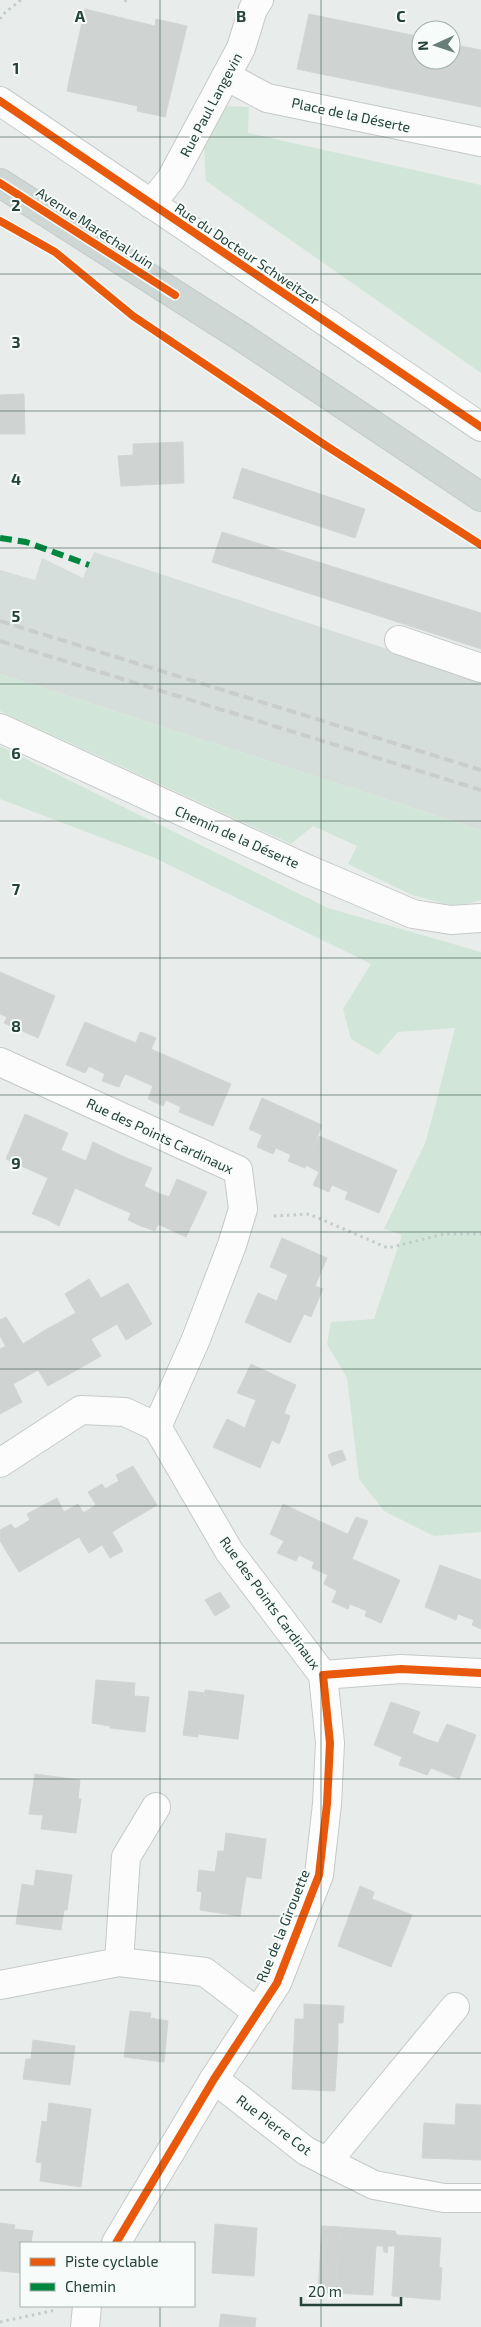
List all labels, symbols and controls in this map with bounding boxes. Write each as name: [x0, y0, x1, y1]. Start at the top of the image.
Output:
text: A: [75, 6, 86, 25]
text: B: [236, 6, 246, 25]
text: C: [396, 6, 406, 25]
north arrow: [411, 20, 461, 70]
text: N: [414, 40, 431, 51]
street label: Rue Paul Langevin: [176, 50, 245, 160]
text: 1: [13, 58, 19, 77]
street label: Place de la Déserte: [290, 94, 412, 135]
street label: Avenue Maréchal Juin: [33, 183, 157, 272]
text: 2: [11, 195, 21, 214]
street label: Rue du Docteur Schweitzer: [172, 199, 323, 309]
text: 3: [11, 332, 21, 351]
text: 4: [11, 469, 21, 488]
text: 5: [12, 606, 21, 625]
text: 6: [11, 743, 21, 762]
street label: Chemin de la Déserte: [172, 801, 302, 872]
text: 7: [12, 879, 21, 898]
text: 8: [11, 1016, 21, 1035]
street label: Rue des Points Cardinaux: [84, 1094, 237, 1177]
text: 9: [11, 1153, 21, 1172]
street label: Rue des Points Cardinaux: [216, 1533, 325, 1673]
street label: Rue de la Girouette: [252, 1867, 313, 1985]
street label: Rue Pierre Cot: [233, 2091, 315, 2158]
legend: [20, 2242, 195, 2307]
text: Piste cyclable: [65, 2252, 159, 2270]
scale bar: [301, 2274, 401, 2306]
text: Chemin: [65, 2277, 116, 2295]
text: 20 m: [308, 2282, 342, 2300]

